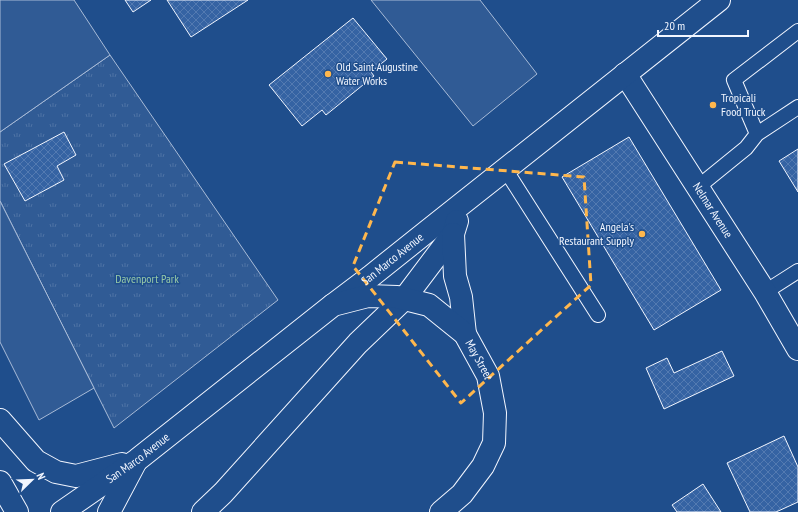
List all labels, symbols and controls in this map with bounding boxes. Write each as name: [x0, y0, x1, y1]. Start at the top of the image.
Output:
scale bar: [658, 12, 748, 38]
text: 20 m: [664, 18, 685, 33]
place label: Old Saint Augustine Water Works: [336, 59, 418, 88]
marker: Old Saint Augustine Water Works: [323, 69, 333, 79]
place label: Tropicali Food Truck: [721, 90, 766, 119]
marker: Tropicali Food Truck: [708, 100, 718, 110]
street label: Nelmar Avenue: [690, 180, 736, 241]
place label: Angela's Restaurant Supply: [559, 219, 634, 248]
street label: San Marco Avenue: [358, 229, 426, 288]
marker: Angela's Restaurant Supply: [637, 229, 647, 239]
park label: Davenport Park: [115, 271, 179, 286]
street label: May Street: [462, 337, 497, 382]
street label: San Marco Avenue: [103, 429, 172, 486]
north arrow: [12, 460, 52, 500]
text: N: [34, 471, 49, 482]

